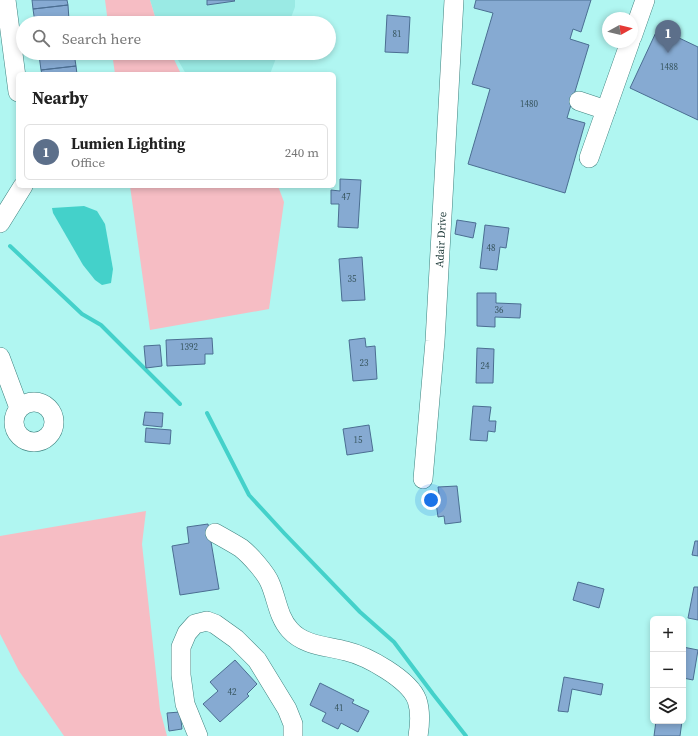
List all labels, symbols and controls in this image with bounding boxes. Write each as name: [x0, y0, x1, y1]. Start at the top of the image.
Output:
north arrow: [602, 12, 638, 48]
search box: [16, 16, 336, 60]
pin: 1: [655, 20, 681, 53]
icon: search: [30, 27, 52, 49]
text: Search here: [62, 28, 141, 49]
house number: 81: [392, 28, 402, 40]
house number: 1488: [660, 61, 678, 73]
text: Nearby: [32, 86, 88, 110]
house number: 1480: [520, 98, 538, 110]
text: Lumien Lighting: [71, 133, 185, 154]
text: 1: [42, 144, 50, 161]
text: 240 m: [285, 144, 319, 161]
text: Office: [71, 154, 105, 171]
house number: 47: [341, 191, 351, 203]
street label: Adair Drive: [432, 211, 450, 268]
house number: 48: [486, 242, 496, 254]
house number: 35: [347, 273, 357, 285]
house number: 36: [494, 304, 504, 316]
house number: 1392: [180, 341, 198, 353]
house number: 23: [359, 357, 369, 369]
house number: 24: [480, 360, 490, 372]
house number: 15: [353, 434, 363, 446]
your location: [421, 490, 441, 510]
map controls: [650, 616, 686, 724]
button: +: [650, 616, 686, 652]
button: −: [650, 652, 686, 688]
house number: 42: [227, 686, 237, 698]
button: layers: [650, 688, 686, 724]
house number: 41: [334, 702, 344, 714]

